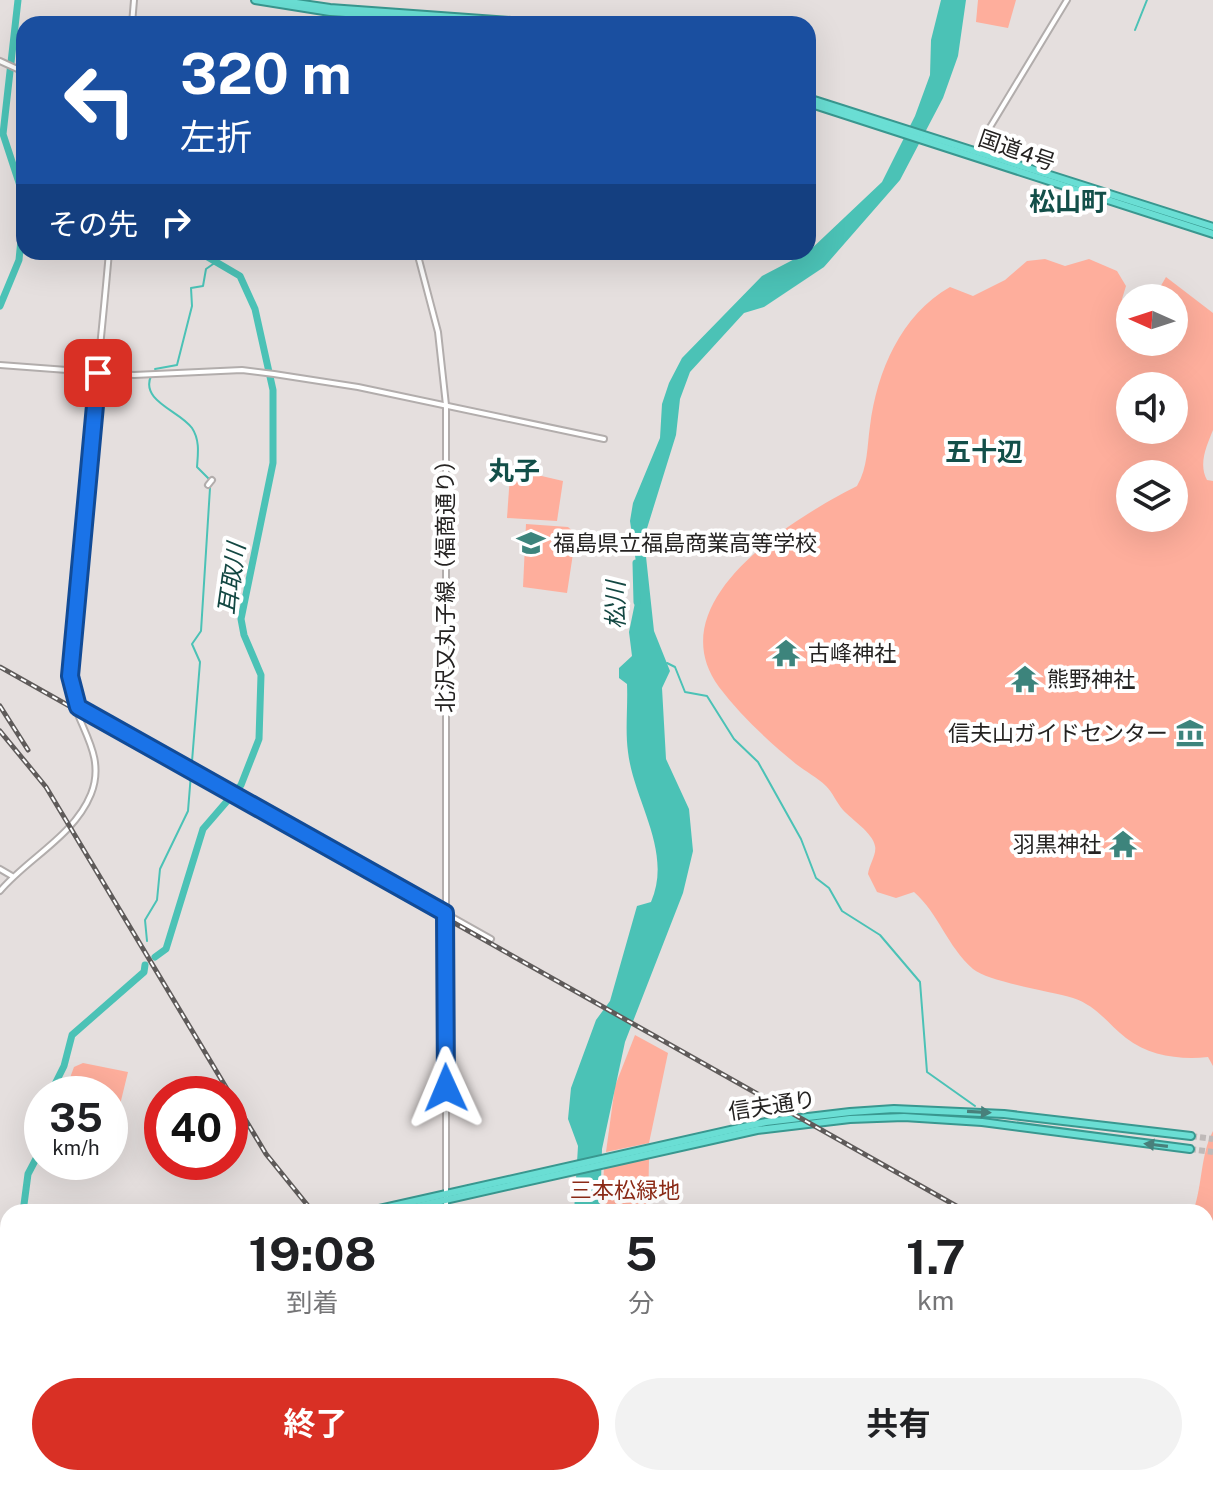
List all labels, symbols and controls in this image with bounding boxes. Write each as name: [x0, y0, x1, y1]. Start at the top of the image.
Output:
text: 320 m: [180, 41, 352, 107]
icon: left: [48, 48, 152, 152]
text: 左折: [180, 116, 252, 158]
street label: 国道4号: [975, 125, 1059, 175]
district label: 松山町: [1029, 186, 1107, 217]
icon: right: [154, 200, 198, 244]
text: その先: [48, 206, 138, 242]
north arrow: [1116, 284, 1188, 356]
map controls: [1116, 284, 1188, 532]
pin: [64, 339, 132, 407]
icon: arrive: [76, 351, 120, 395]
button: sound: [1116, 372, 1188, 444]
district label: 五十辺: [945, 436, 1023, 467]
street label: 北沢又丸子線（福商通り）: [432, 449, 458, 713]
district label: 丸子: [488, 455, 540, 486]
button: layers: [1116, 460, 1188, 532]
school or university icon: 福島県立福島商業高等学校: [516, 528, 546, 558]
place label: 福島県立福島商業高等学校: [553, 530, 817, 556]
water label: 耳取川: [212, 538, 250, 616]
water label: 松川: [601, 578, 629, 629]
temple icon: 古峰神社: [771, 638, 801, 668]
place label: 古峰神社: [808, 640, 896, 666]
temple icon: 熊野神社: [1010, 664, 1040, 694]
place label: 熊野神社: [1047, 666, 1135, 692]
museum icon: 信夫山ガイドセンター: [1175, 718, 1205, 748]
place label: 信夫山ガイドセンター: [948, 720, 1168, 746]
temple icon: 羽黒神社: [1108, 829, 1138, 859]
place label: 羽黒神社: [1013, 831, 1101, 857]
position arrow: [404, 1046, 488, 1130]
speed limit sign: 40: [144, 1076, 248, 1180]
street label: 信夫通り: [727, 1085, 817, 1125]
text: 35: [49, 1094, 103, 1141]
one-way arrow: [967, 1106, 992, 1119]
text: km/h: [52, 1136, 100, 1160]
one-way arrow: [1143, 1138, 1168, 1151]
park label: 三本松緑地: [570, 1177, 680, 1203]
text: 19:08: [248, 1225, 377, 1282]
text: 5: [625, 1225, 657, 1282]
text: 1.7: [906, 1228, 966, 1285]
text: km: [917, 1285, 954, 1316]
text: 到着: [287, 1287, 339, 1318]
text: 分: [628, 1287, 654, 1318]
button: 終了: [32, 1378, 599, 1470]
button: 共有: [615, 1378, 1182, 1470]

